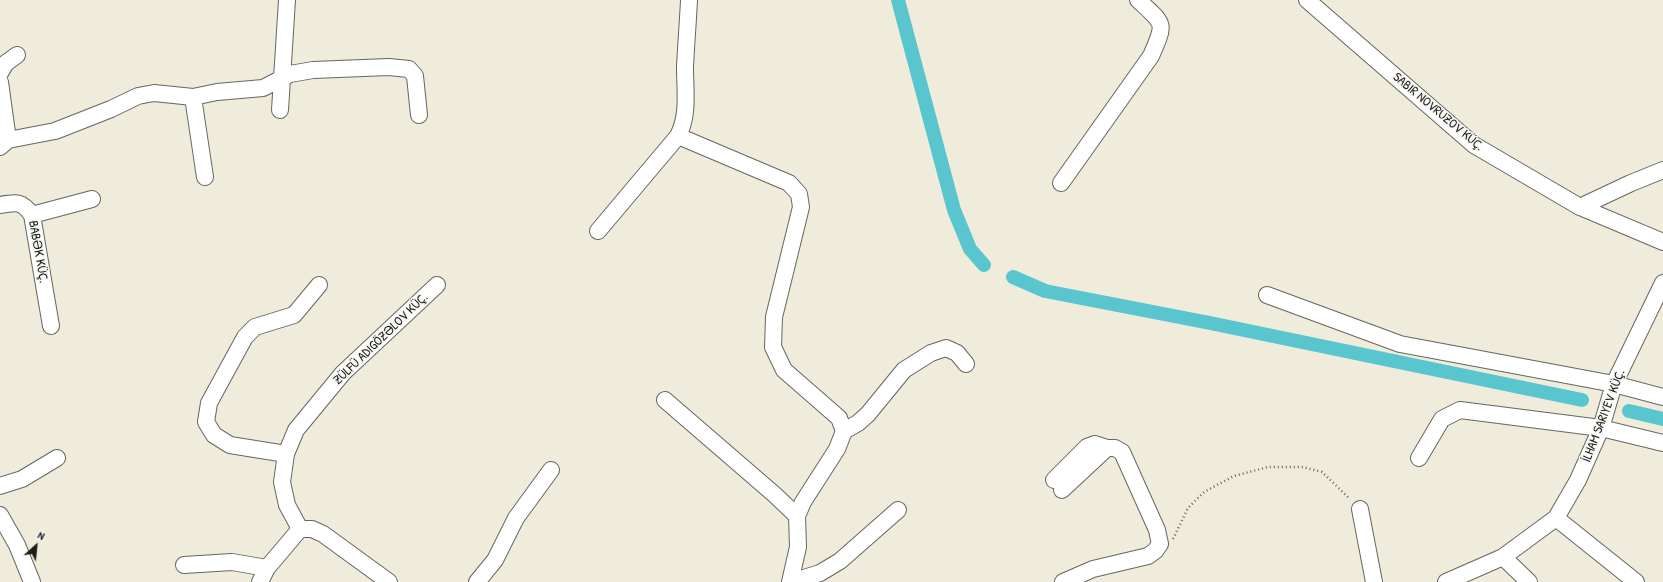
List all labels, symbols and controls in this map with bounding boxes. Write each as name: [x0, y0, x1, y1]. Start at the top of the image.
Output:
street label: SABIR NOVRUZOV KÜÇ.: [1390, 70, 1486, 154]
street label: BABƏK KÜÇ.: [25, 220, 51, 284]
street label: ZÜLFÜ ADIGÖZƏLOV KÜÇ.: [331, 290, 431, 388]
street label: İLHAM SARIYEV KÜÇ.: [1579, 367, 1629, 465]
north arrow: [16, 526, 56, 566]
text: N: [36, 528, 47, 543]

